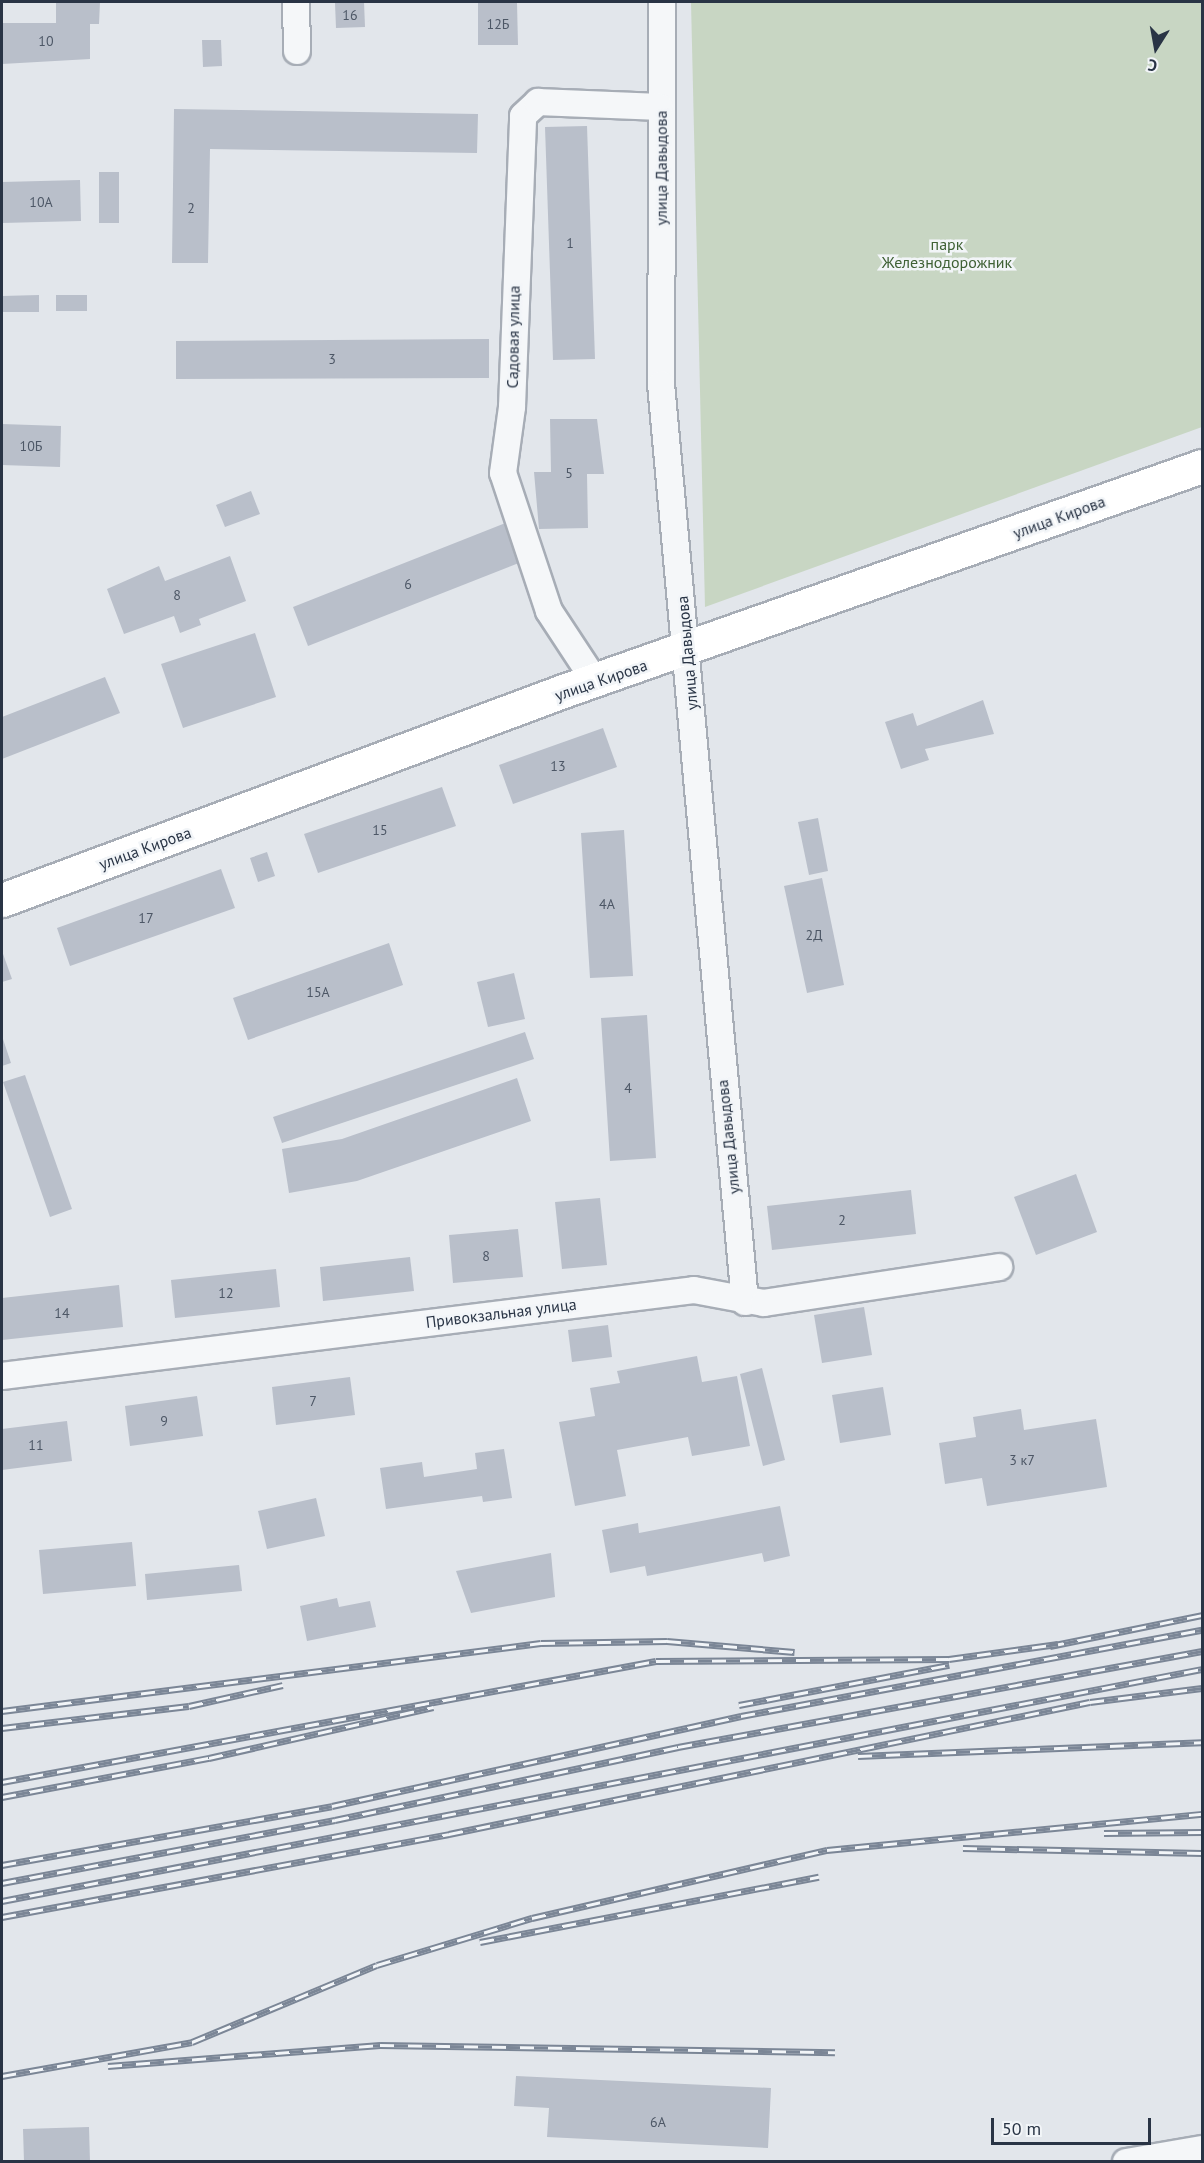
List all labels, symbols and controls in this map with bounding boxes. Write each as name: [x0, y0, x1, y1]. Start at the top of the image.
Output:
house number: 16: [342, 7, 358, 23]
house number: 12Б: [487, 16, 509, 32]
north arrow: [1126, 18, 1186, 78]
house number: 10: [38, 33, 54, 49]
text: С: [1146, 55, 1159, 76]
street label: улица Давыдова: [651, 110, 671, 226]
house number: 10А: [29, 194, 53, 210]
house number: 2: [187, 200, 195, 216]
park label: парк Железнодорожник: [882, 234, 1012, 272]
house number: 1: [566, 235, 574, 251]
street label: Садовая улица: [503, 285, 523, 389]
house number: 3: [328, 351, 336, 367]
house number: 10Б: [20, 438, 42, 454]
house number: 5: [565, 465, 573, 481]
street label: улица Кирова: [1010, 491, 1108, 543]
house number: 6: [404, 576, 412, 592]
house number: 8: [173, 587, 181, 603]
street label: улица Давыдова: [672, 595, 702, 711]
street label: улица Кирова: [552, 655, 650, 705]
house number: 13: [550, 758, 566, 774]
street label: улица Кирова: [96, 822, 194, 874]
house number: 15: [372, 822, 388, 838]
house number: 4А: [599, 896, 615, 912]
house number: 17: [138, 910, 154, 926]
house number: 2Д: [806, 927, 822, 943]
house number: 15А: [306, 984, 330, 1000]
street label: улица Давыдова: [712, 1079, 744, 1195]
house number: 4: [624, 1080, 632, 1096]
house number: 2: [838, 1212, 846, 1228]
house number: 8: [482, 1248, 490, 1264]
house number: 12: [218, 1285, 234, 1301]
street label: Привокзальная улица: [425, 1294, 577, 1332]
house number: 14: [54, 1305, 70, 1321]
house number: 7: [309, 1393, 317, 1409]
house number: 9: [160, 1413, 168, 1429]
house number: 11: [28, 1437, 44, 1453]
house number: 3 к7: [1009, 1452, 1035, 1468]
scale bar: [994, 2106, 1154, 2144]
house number: 6А: [650, 2114, 666, 2130]
text: 50 m: [1002, 2117, 1041, 2140]

